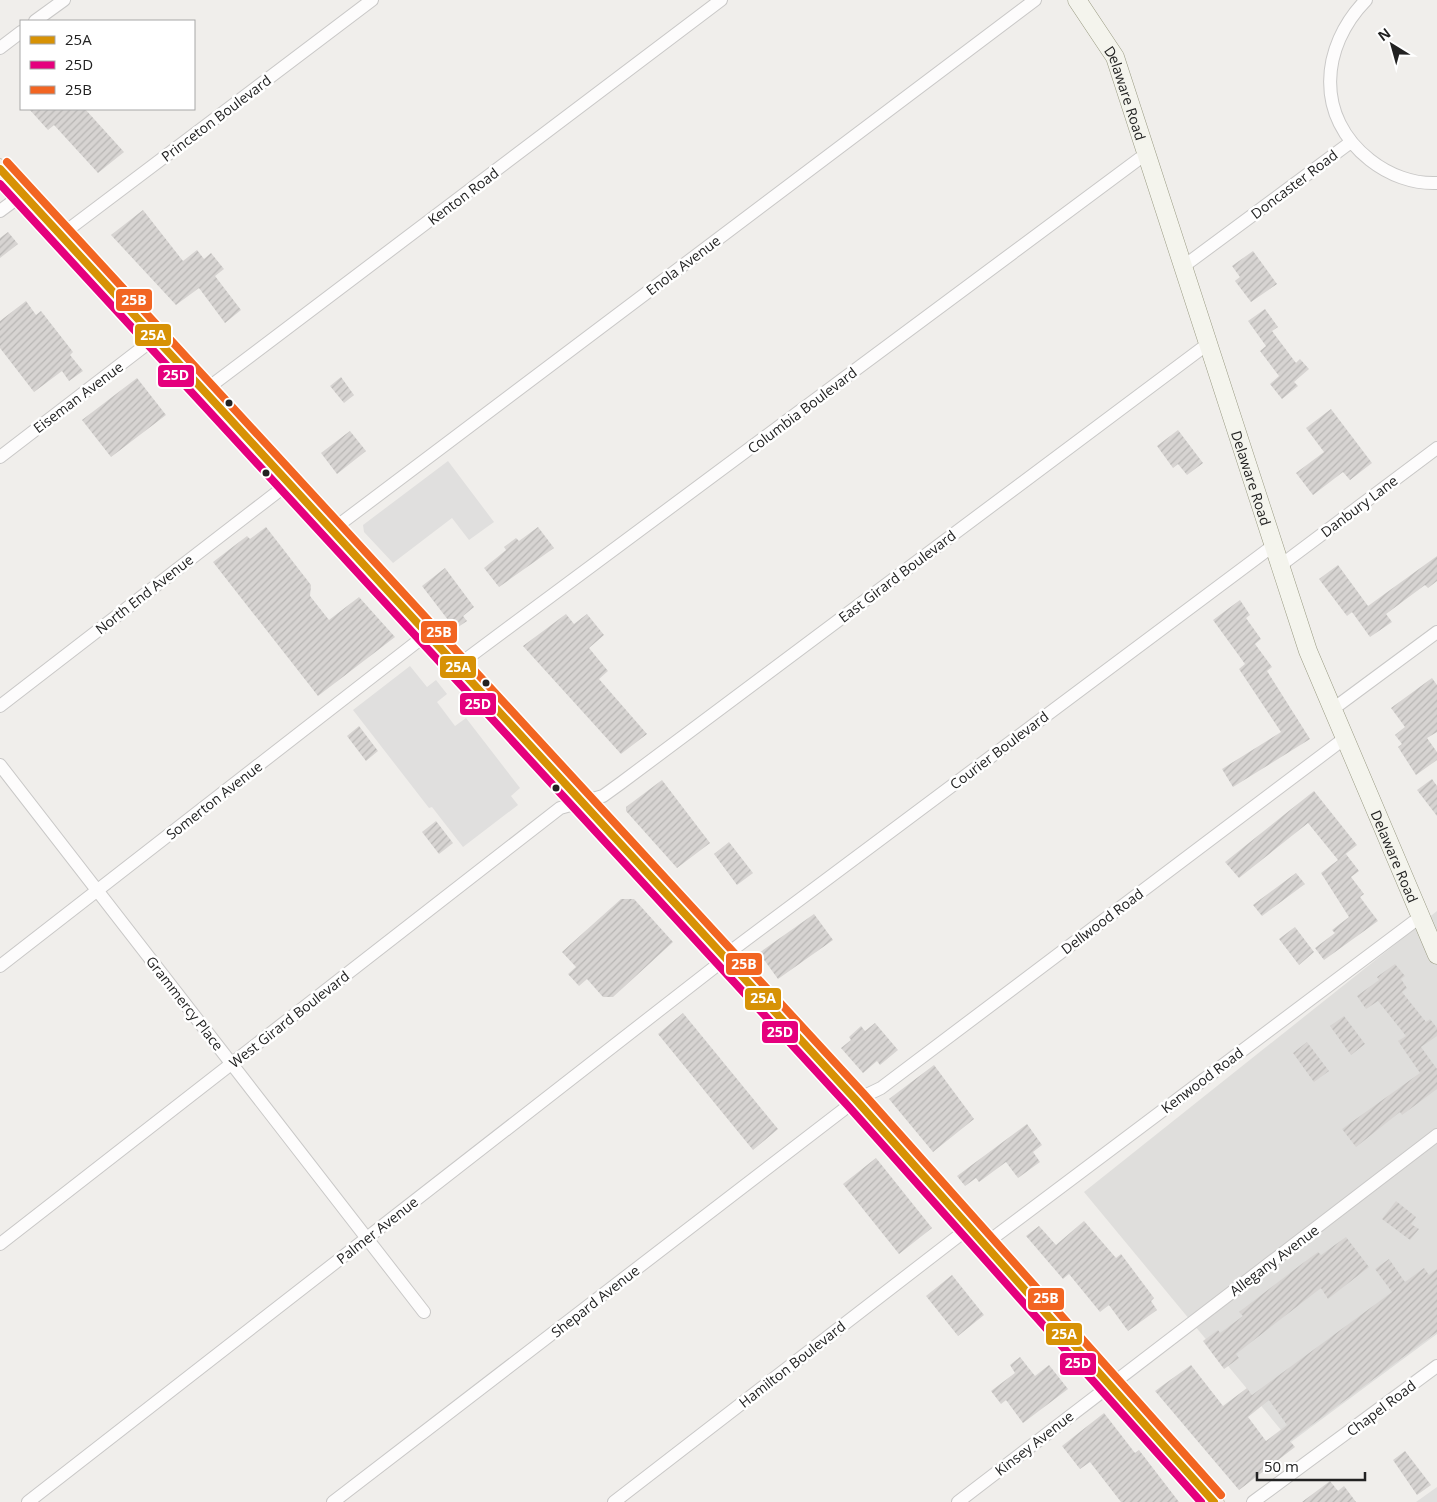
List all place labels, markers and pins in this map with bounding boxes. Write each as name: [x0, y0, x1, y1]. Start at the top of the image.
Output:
unlabelled marker: [224, 398, 234, 408]
unlabelled marker: [261, 468, 271, 478]
unlabelled marker: [481, 678, 491, 688]
unlabelled marker: [551, 783, 561, 793]

